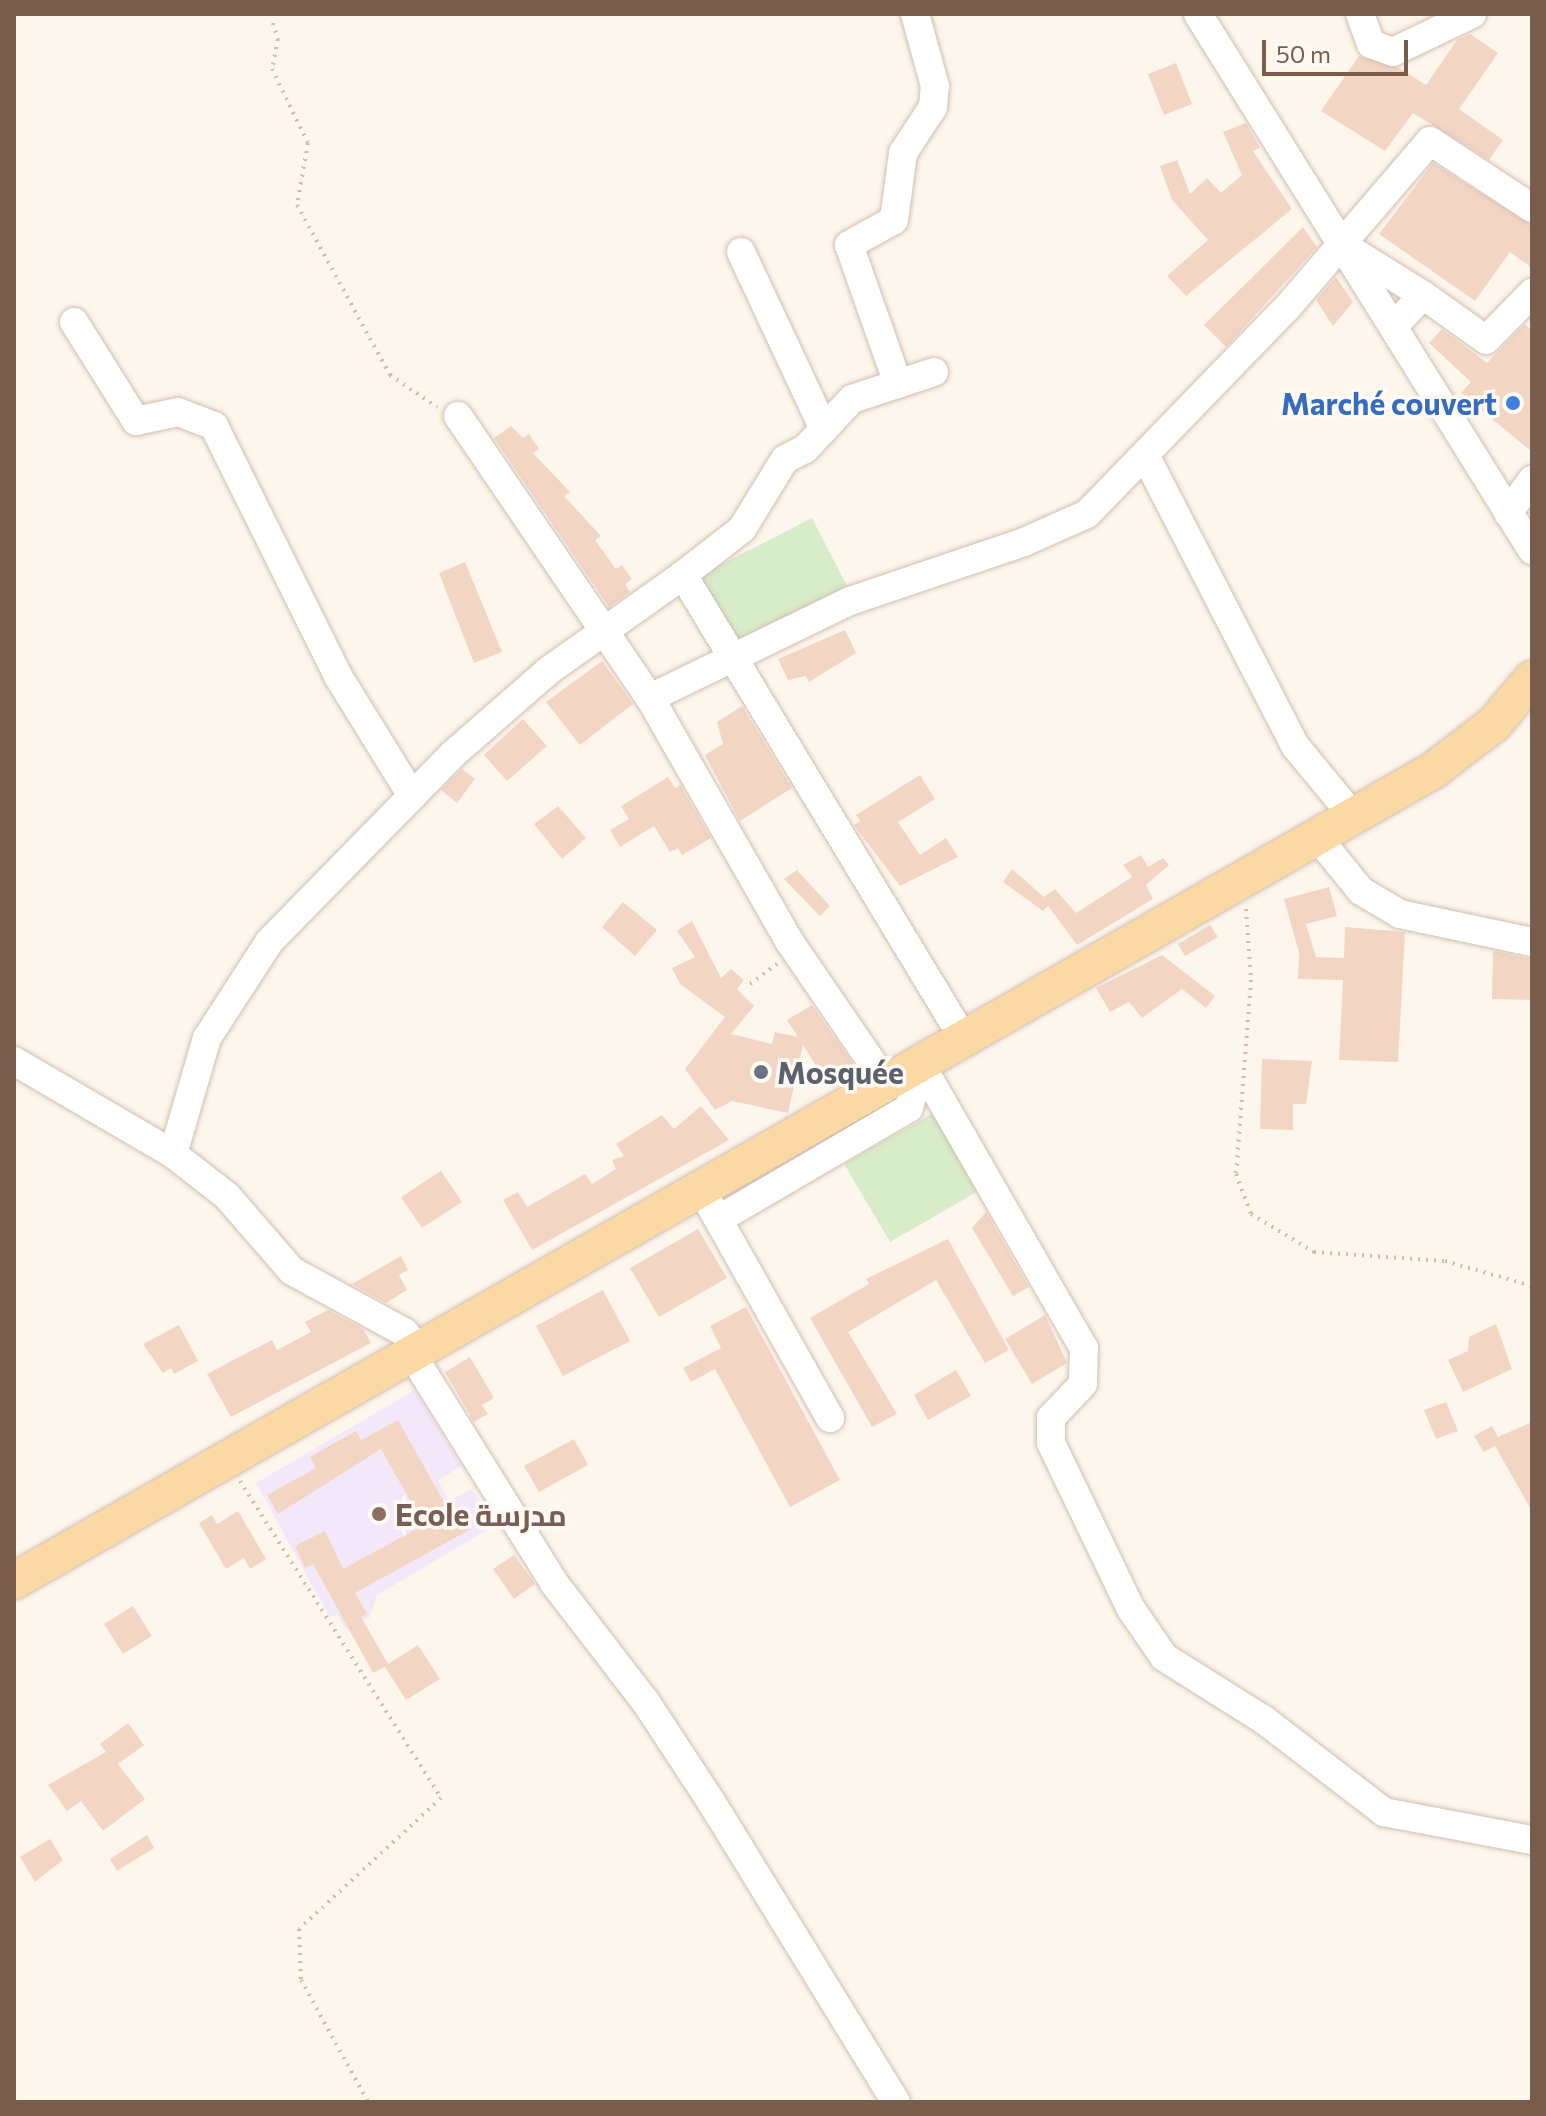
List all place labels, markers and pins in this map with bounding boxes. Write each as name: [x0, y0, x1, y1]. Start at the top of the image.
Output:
place label: Marché couvert: [1281, 385, 1497, 421]
marker: Marché couvert: [1504, 394, 1522, 412]
place label: Mosquée: [777, 1054, 904, 1090]
marker: Mosquée: [752, 1063, 770, 1081]
place label: Ecole مدرسة: [395, 1496, 567, 1532]
marker: Ecole مدرسة: [370, 1505, 388, 1523]

